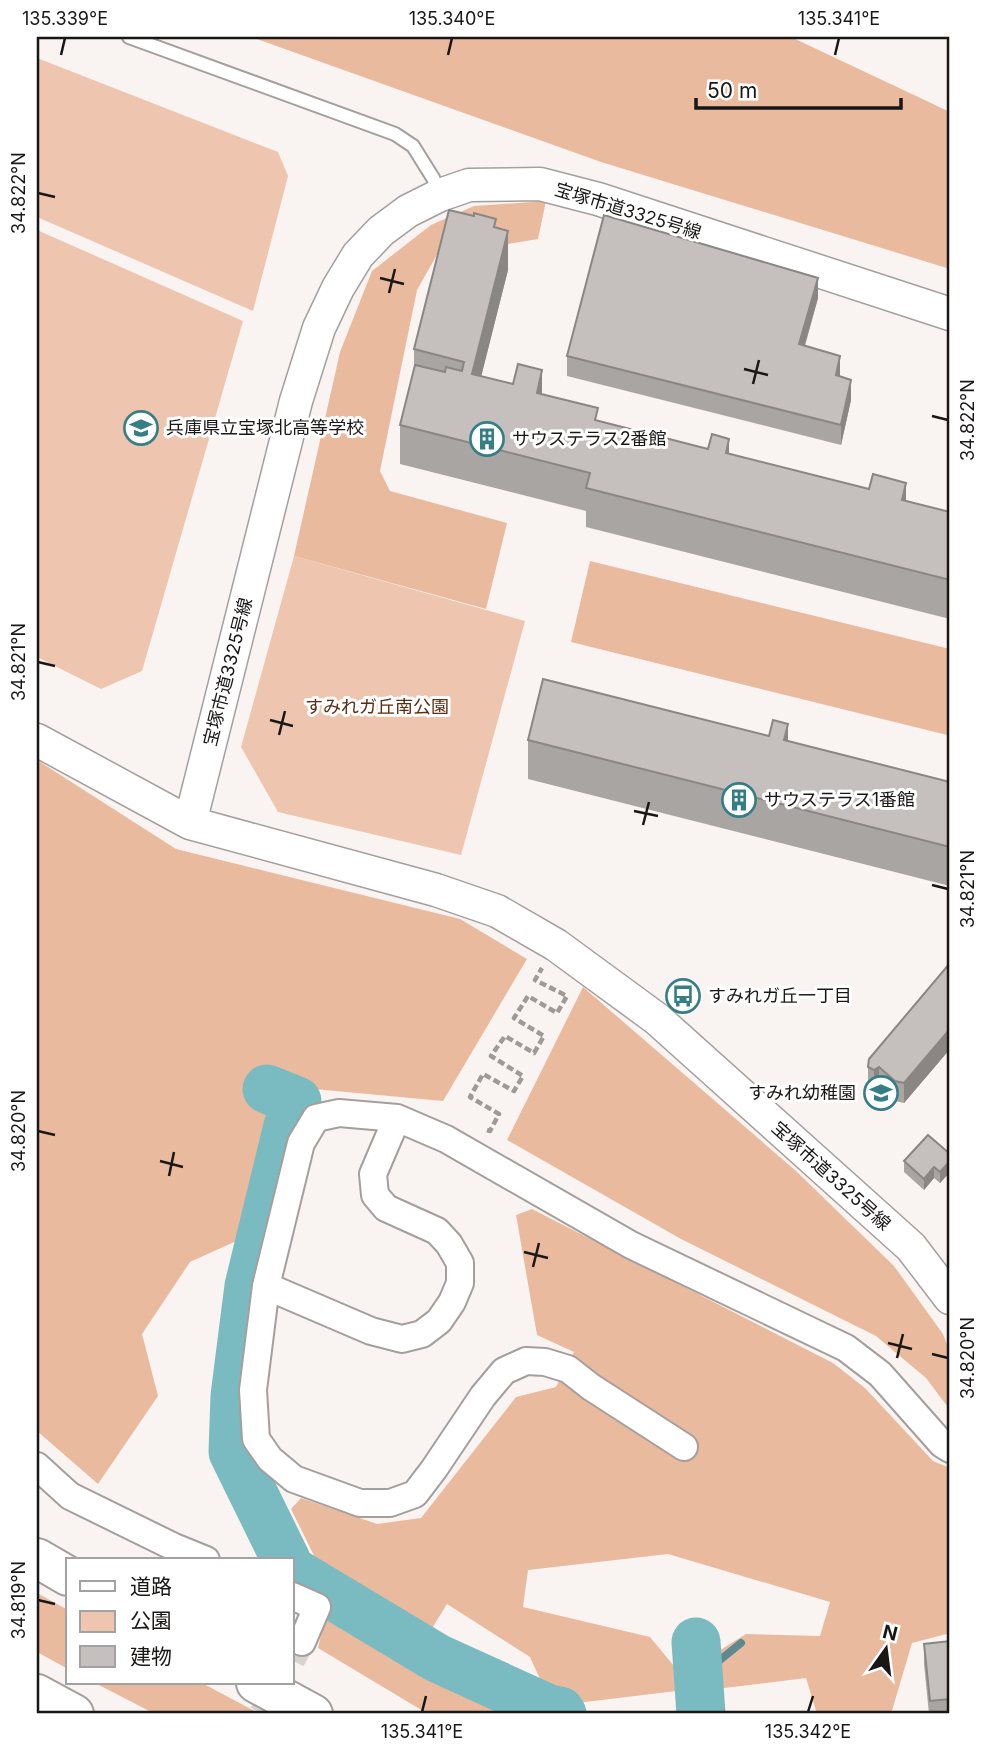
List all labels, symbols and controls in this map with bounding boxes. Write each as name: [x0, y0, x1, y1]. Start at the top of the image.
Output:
text: 135.339°E: [22, 8, 108, 29]
text: 135.340°E: [409, 8, 495, 29]
text: 135.341°E: [798, 8, 880, 29]
scale bar: [696, 66, 901, 110]
text: 50 m: [707, 78, 757, 103]
text: 34.822°N: [8, 152, 29, 234]
street label: 宝塚市道3325号線: [552, 178, 704, 243]
text: 34.822°N: [957, 379, 978, 461]
school or university icon: 兵庫県立宝塚北高等学校: [122, 409, 160, 447]
place label: 兵庫県立宝塚北高等学校: [166, 417, 364, 438]
building icon: サウステラス2番館: [468, 420, 506, 458]
place label: サウステラス2番館: [512, 428, 667, 449]
street label: 宝塚市道3325号線: [199, 596, 256, 748]
text: 34.821°N: [8, 623, 29, 701]
park label: すみれガ丘南公園: [305, 696, 449, 717]
building icon: サウステラス1番館: [720, 781, 758, 819]
place label: サウステラス1番館: [764, 789, 915, 810]
text: 34.821°N: [957, 850, 978, 928]
bus stop icon: すみれガ丘一丁目: [664, 977, 702, 1015]
place label: すみれガ丘一丁目: [708, 985, 852, 1006]
school or university icon: すみれ幼稚園: [862, 1074, 900, 1112]
place label: すみれ幼稚園: [748, 1082, 856, 1103]
text: 34.820°N: [8, 1090, 29, 1172]
street label: 宝塚市道3325号線: [768, 1117, 895, 1234]
text: 34.820°N: [957, 1317, 978, 1399]
legend: [66, 1558, 294, 1684]
text: 34.819°N: [8, 1561, 29, 1639]
text: 道路: [130, 1574, 172, 1599]
text: 公園: [130, 1608, 172, 1633]
north arrow: [850, 1614, 920, 1684]
text: N: [880, 1620, 900, 1646]
text: 建物: [130, 1644, 172, 1669]
text: 135.341°E: [381, 1721, 463, 1742]
text: 135.342°E: [765, 1721, 851, 1742]

